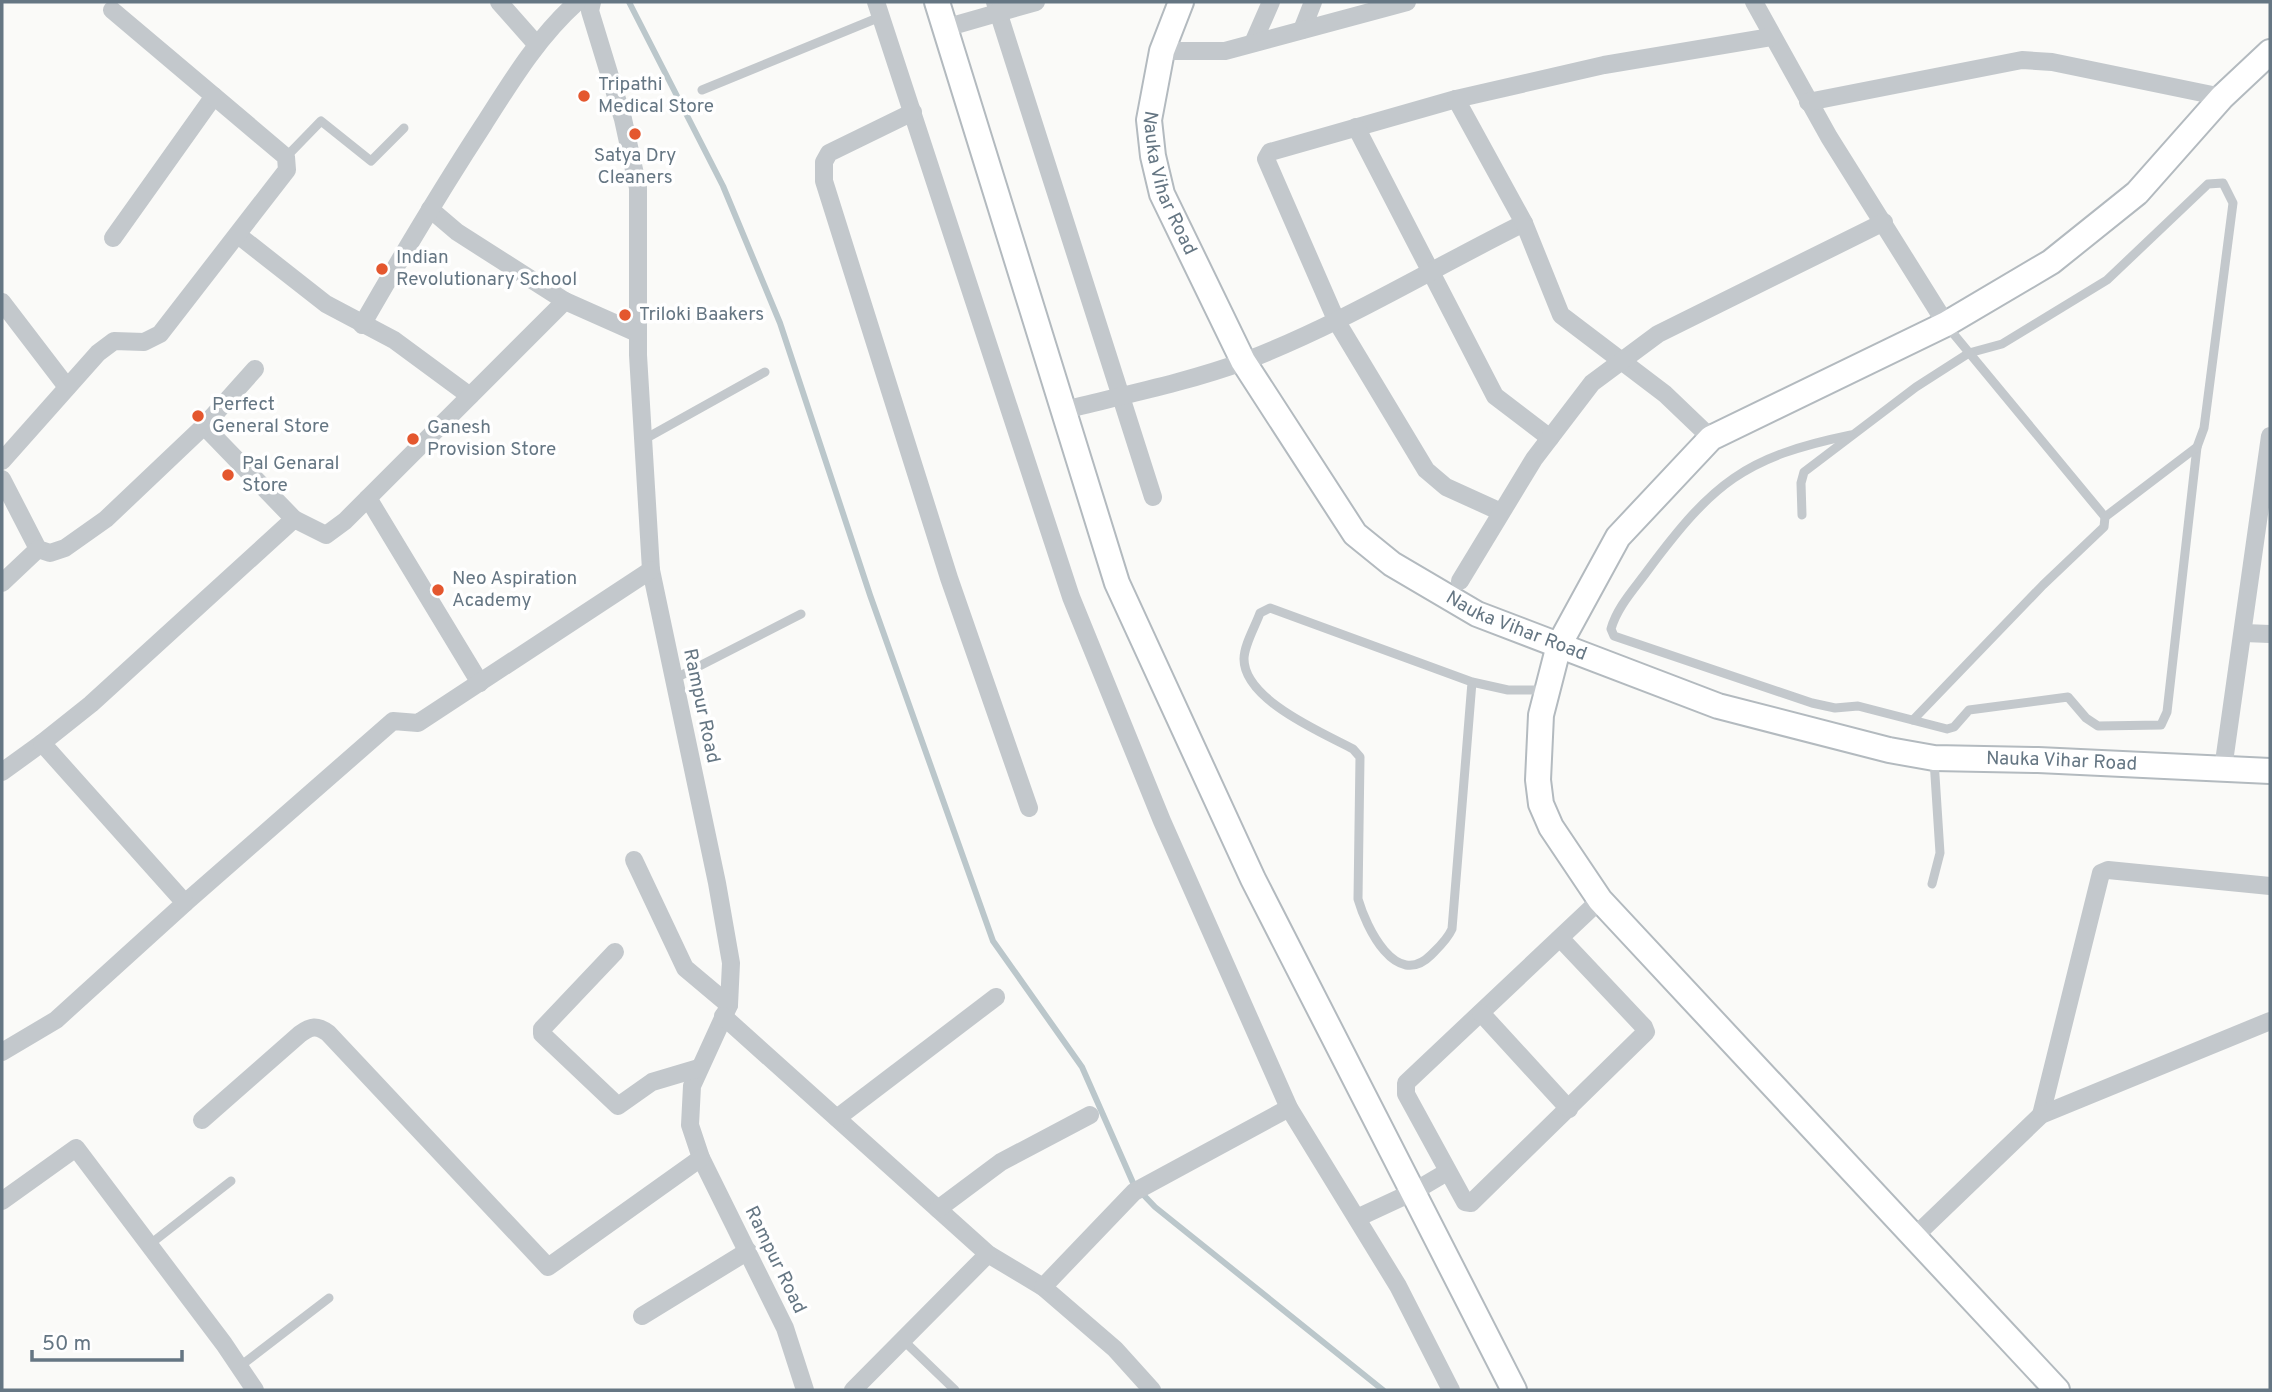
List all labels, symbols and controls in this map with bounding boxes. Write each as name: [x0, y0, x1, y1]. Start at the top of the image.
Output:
place label: Tripathi Medical Store: [598, 73, 714, 119]
marker: Tripathi Medical Store: [576, 88, 592, 104]
street label: Nauka Vihar Road: [1137, 109, 1202, 259]
marker: Satya Dry Cleaners: [627, 126, 643, 142]
place label: Satya Dry Cleaners: [594, 144, 676, 190]
place label: Indian Revolutionary School: [396, 246, 577, 292]
marker: Indian Revolutionary School: [374, 261, 390, 277]
place label: Triloki Baakers: [639, 303, 764, 327]
marker: Triloki Baakers: [617, 307, 633, 323]
place label: Perfect General Store: [212, 393, 329, 439]
marker: Perfect General Store: [190, 408, 206, 424]
place label: Ganesh Provision Store: [427, 416, 556, 462]
marker: Ganesh Provision Store: [405, 431, 421, 447]
place label: Pal Genaral Store: [242, 452, 340, 498]
marker: Pal Genaral Store: [220, 467, 236, 483]
place label: Neo Aspiration Academy: [452, 567, 577, 613]
marker: Neo Aspiration Academy: [430, 582, 446, 598]
street label: Nauka Vihar Road: [1441, 586, 1590, 667]
street label: Rampur Road: [677, 647, 725, 765]
street label: Nauka Vihar Road: [1986, 747, 2138, 777]
street label: Rampur Road: [739, 1202, 811, 1318]
scale bar: [32, 1318, 182, 1362]
text: 50 m: [42, 1331, 91, 1358]

